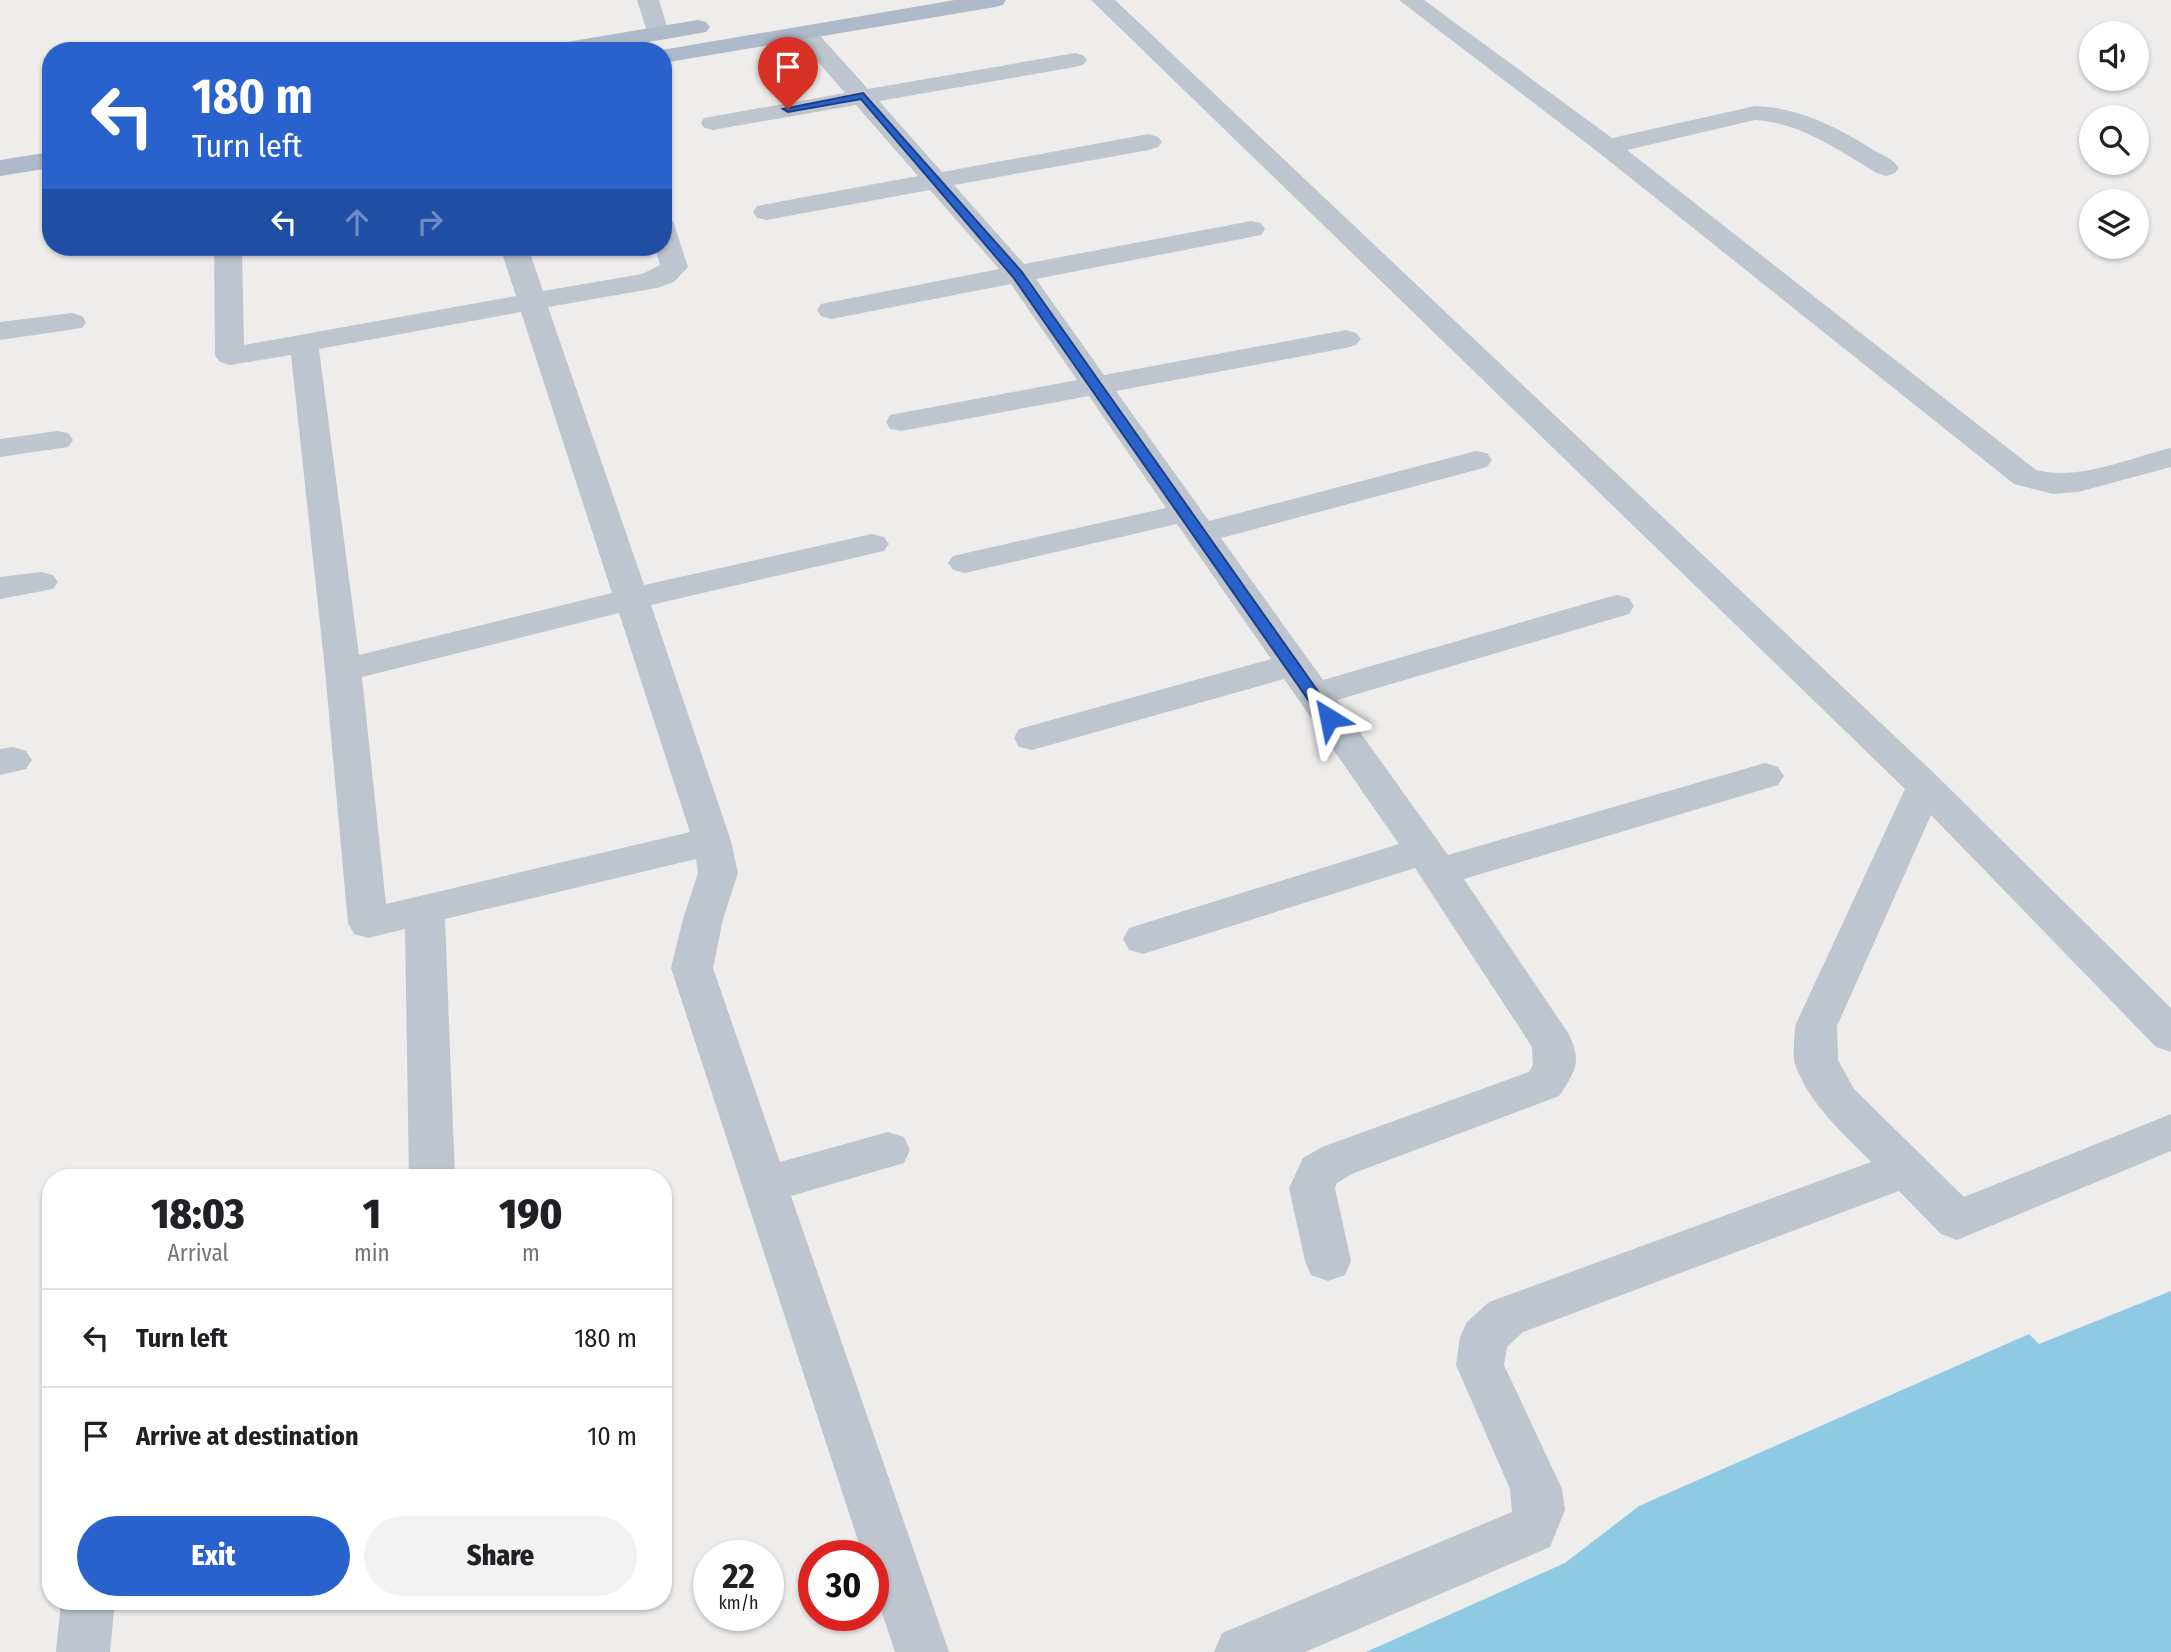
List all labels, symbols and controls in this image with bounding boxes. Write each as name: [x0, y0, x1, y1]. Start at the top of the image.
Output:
map controls: [2079, 21, 2149, 259]
button: sound: [2079, 21, 2149, 91]
pin: [758, 37, 818, 109]
icon: arrive: [769, 48, 807, 86]
text: 180 m: [192, 67, 313, 126]
icon: left: [77, 70, 168, 161]
button: search: [2079, 105, 2149, 175]
text: Turn left: [192, 127, 302, 165]
button: layers: [2079, 189, 2149, 259]
icon: left: [265, 203, 303, 241]
icon: ahead: [338, 203, 376, 241]
icon: right: [411, 203, 449, 241]
position arrow: [1292, 681, 1366, 755]
text: 18:03: [151, 1189, 245, 1239]
text: 1: [363, 1189, 381, 1239]
text: 190: [499, 1189, 563, 1239]
text: Arrival: [168, 1239, 229, 1267]
text: min: [354, 1239, 390, 1267]
text: m: [522, 1239, 540, 1267]
icon: left: [77, 1319, 115, 1357]
text: Turn left: [136, 1323, 228, 1354]
text: 180 m: [574, 1323, 637, 1354]
icon: arrive: [77, 1417, 115, 1455]
text: Arrive at destination: [136, 1421, 359, 1452]
text: 10 m: [587, 1421, 637, 1452]
button: Exit: [77, 1516, 350, 1596]
button: Share: [364, 1516, 637, 1596]
speed limit sign: 30: [798, 1540, 889, 1631]
text: 22: [722, 1555, 755, 1597]
text: km/h: [718, 1592, 759, 1614]

